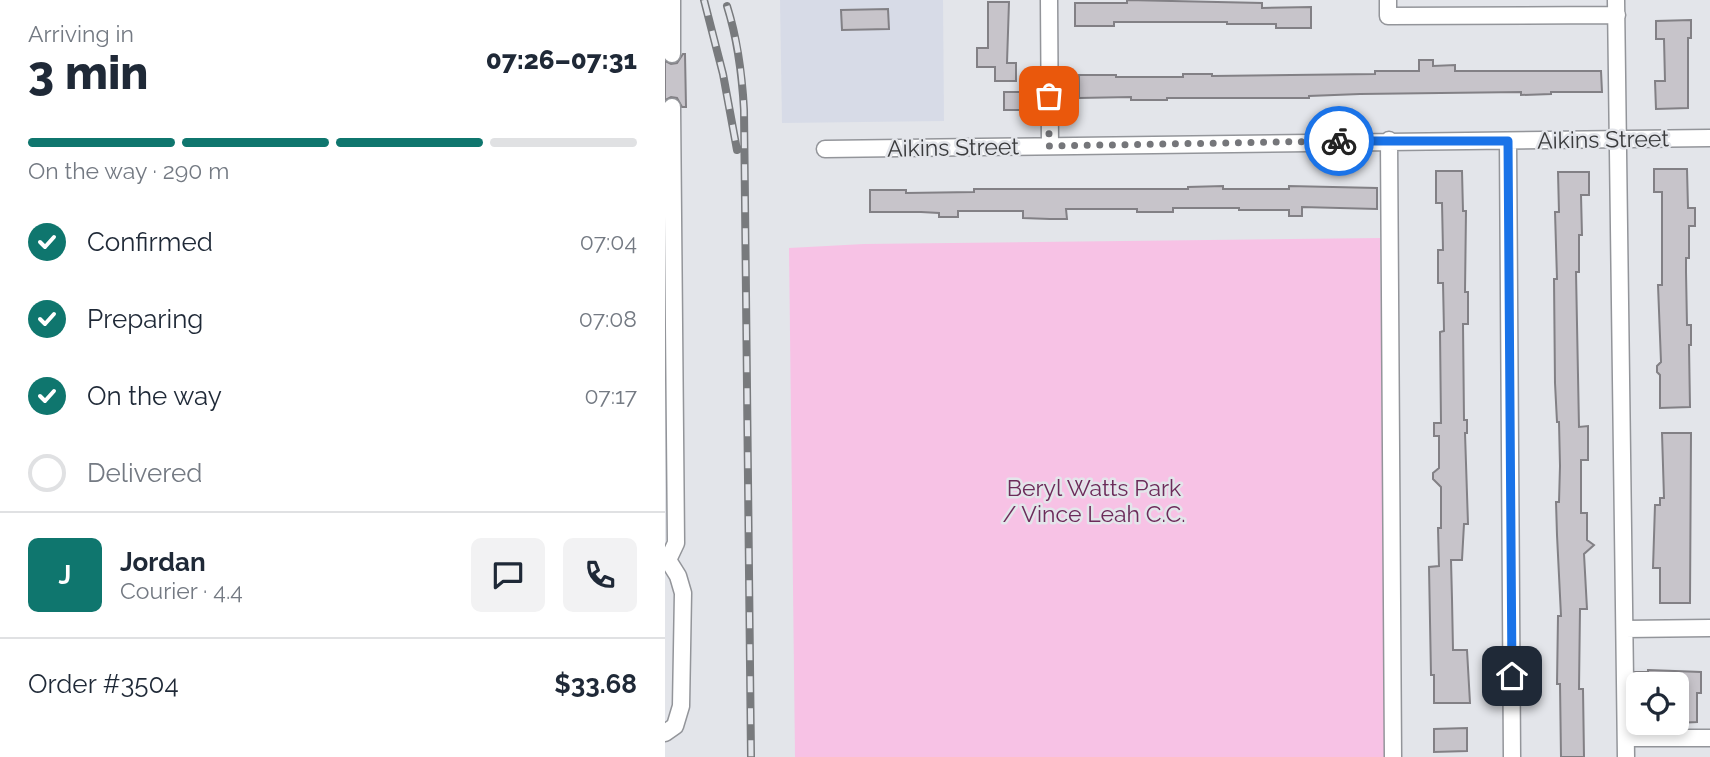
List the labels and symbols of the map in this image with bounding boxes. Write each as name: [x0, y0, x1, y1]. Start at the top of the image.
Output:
pin: [1019, 66, 1079, 126]
courier: [1304, 106, 1374, 176]
street label: Aikins Street: [1537, 124, 1669, 154]
street label: Aikins Street: [887, 132, 1019, 162]
park label: Beryl Watts Park / Vince Leah C.C.: [1002, 474, 1186, 527]
pin: [1482, 646, 1542, 706]

